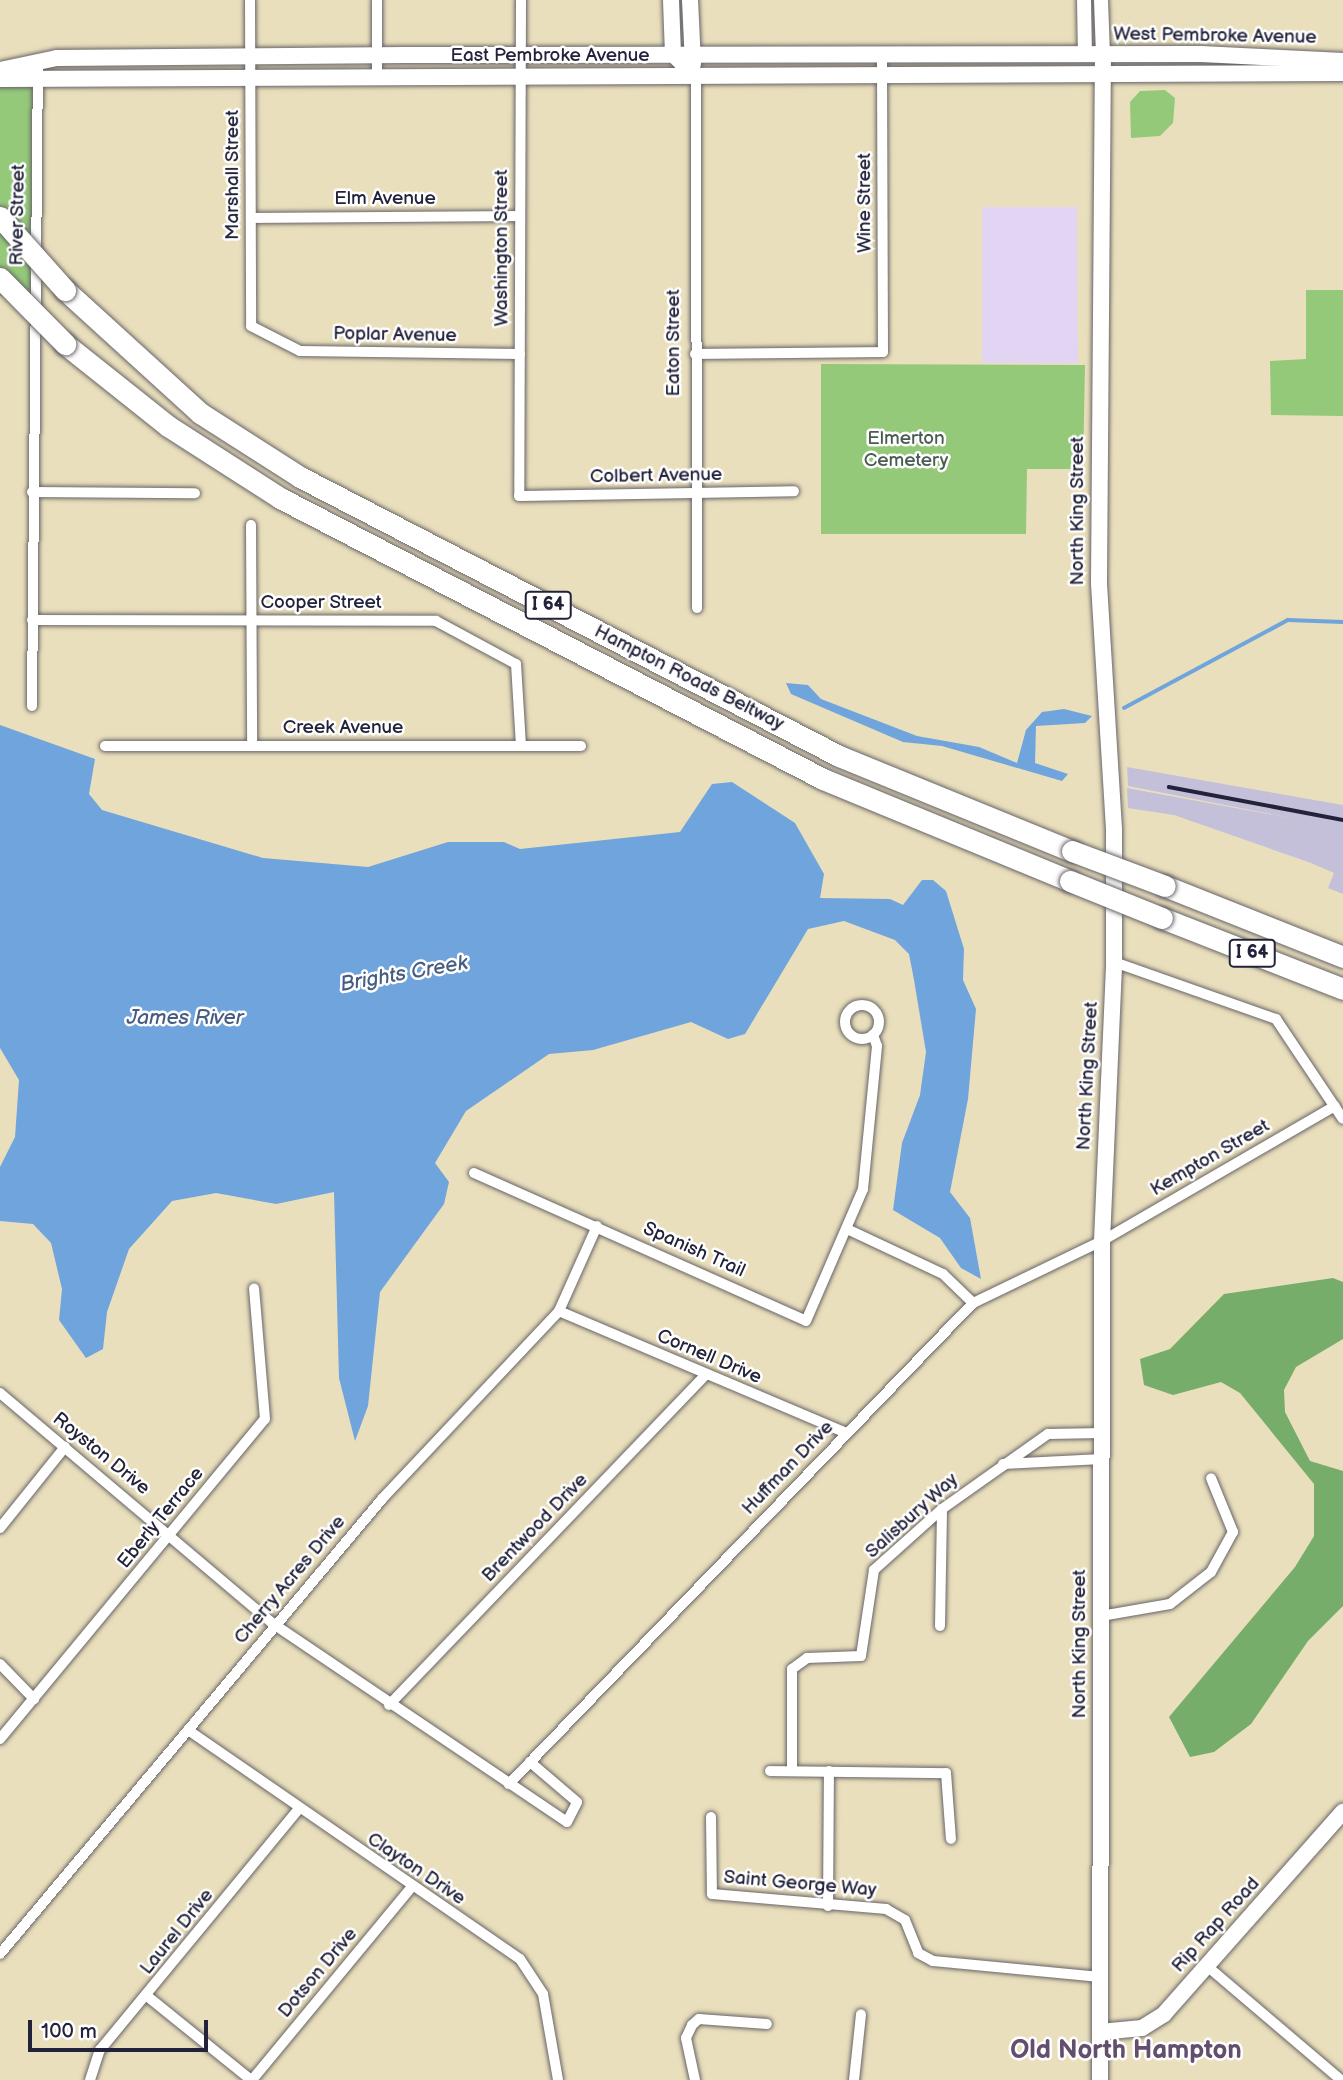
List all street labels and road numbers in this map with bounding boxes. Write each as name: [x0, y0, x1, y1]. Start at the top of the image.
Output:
street label: West Pembroke Avenue: [1113, 23, 1317, 49]
street label: East Pembroke Avenue: [450, 45, 650, 67]
street label: Marshall Street: [222, 110, 244, 240]
street label: Wine Street: [854, 153, 876, 253]
street label: River Street: [6, 164, 30, 266]
street label: Washington Street: [491, 169, 513, 327]
street label: Elm Avenue: [334, 188, 436, 210]
street label: Eaton Street: [663, 289, 685, 397]
street label: Poplar Avenue: [333, 323, 457, 347]
street label: North King Street: [1067, 436, 1089, 586]
street label: Colbert Avenue: [590, 463, 722, 489]
road number: I 64: [524, 590, 572, 620]
street label: Cooper Street: [260, 592, 382, 614]
street label: Hampton Roads Beltway: [590, 620, 788, 736]
street label: Creek Avenue: [283, 717, 403, 739]
road number: I 64: [1228, 938, 1276, 968]
street label: North King Street: [1073, 1001, 1103, 1151]
street label: Kempton Street: [1146, 1115, 1274, 1201]
street label: Spanish Trail: [639, 1217, 749, 1283]
street label: Cornell Drive: [653, 1325, 765, 1389]
street label: Royston Drive: [48, 1408, 154, 1500]
street label: Huffman Drive: [738, 1416, 838, 1520]
street label: Eberly Terrace: [113, 1462, 209, 1574]
street label: Salisbury Way: [860, 1468, 964, 1564]
street label: Brentwood Drive: [477, 1469, 593, 1587]
street label: Cherry Acres Drive: [229, 1511, 351, 1649]
street label: North King Street: [1069, 1569, 1091, 1719]
street label: Clayton Drive: [363, 1828, 469, 1910]
street label: Saint George Way: [722, 1866, 878, 1902]
street label: Rip Rap Road: [1167, 1873, 1265, 1977]
street label: Laurel Drive: [136, 1885, 218, 1979]
street label: Dotson Drive: [274, 1923, 362, 2023]

